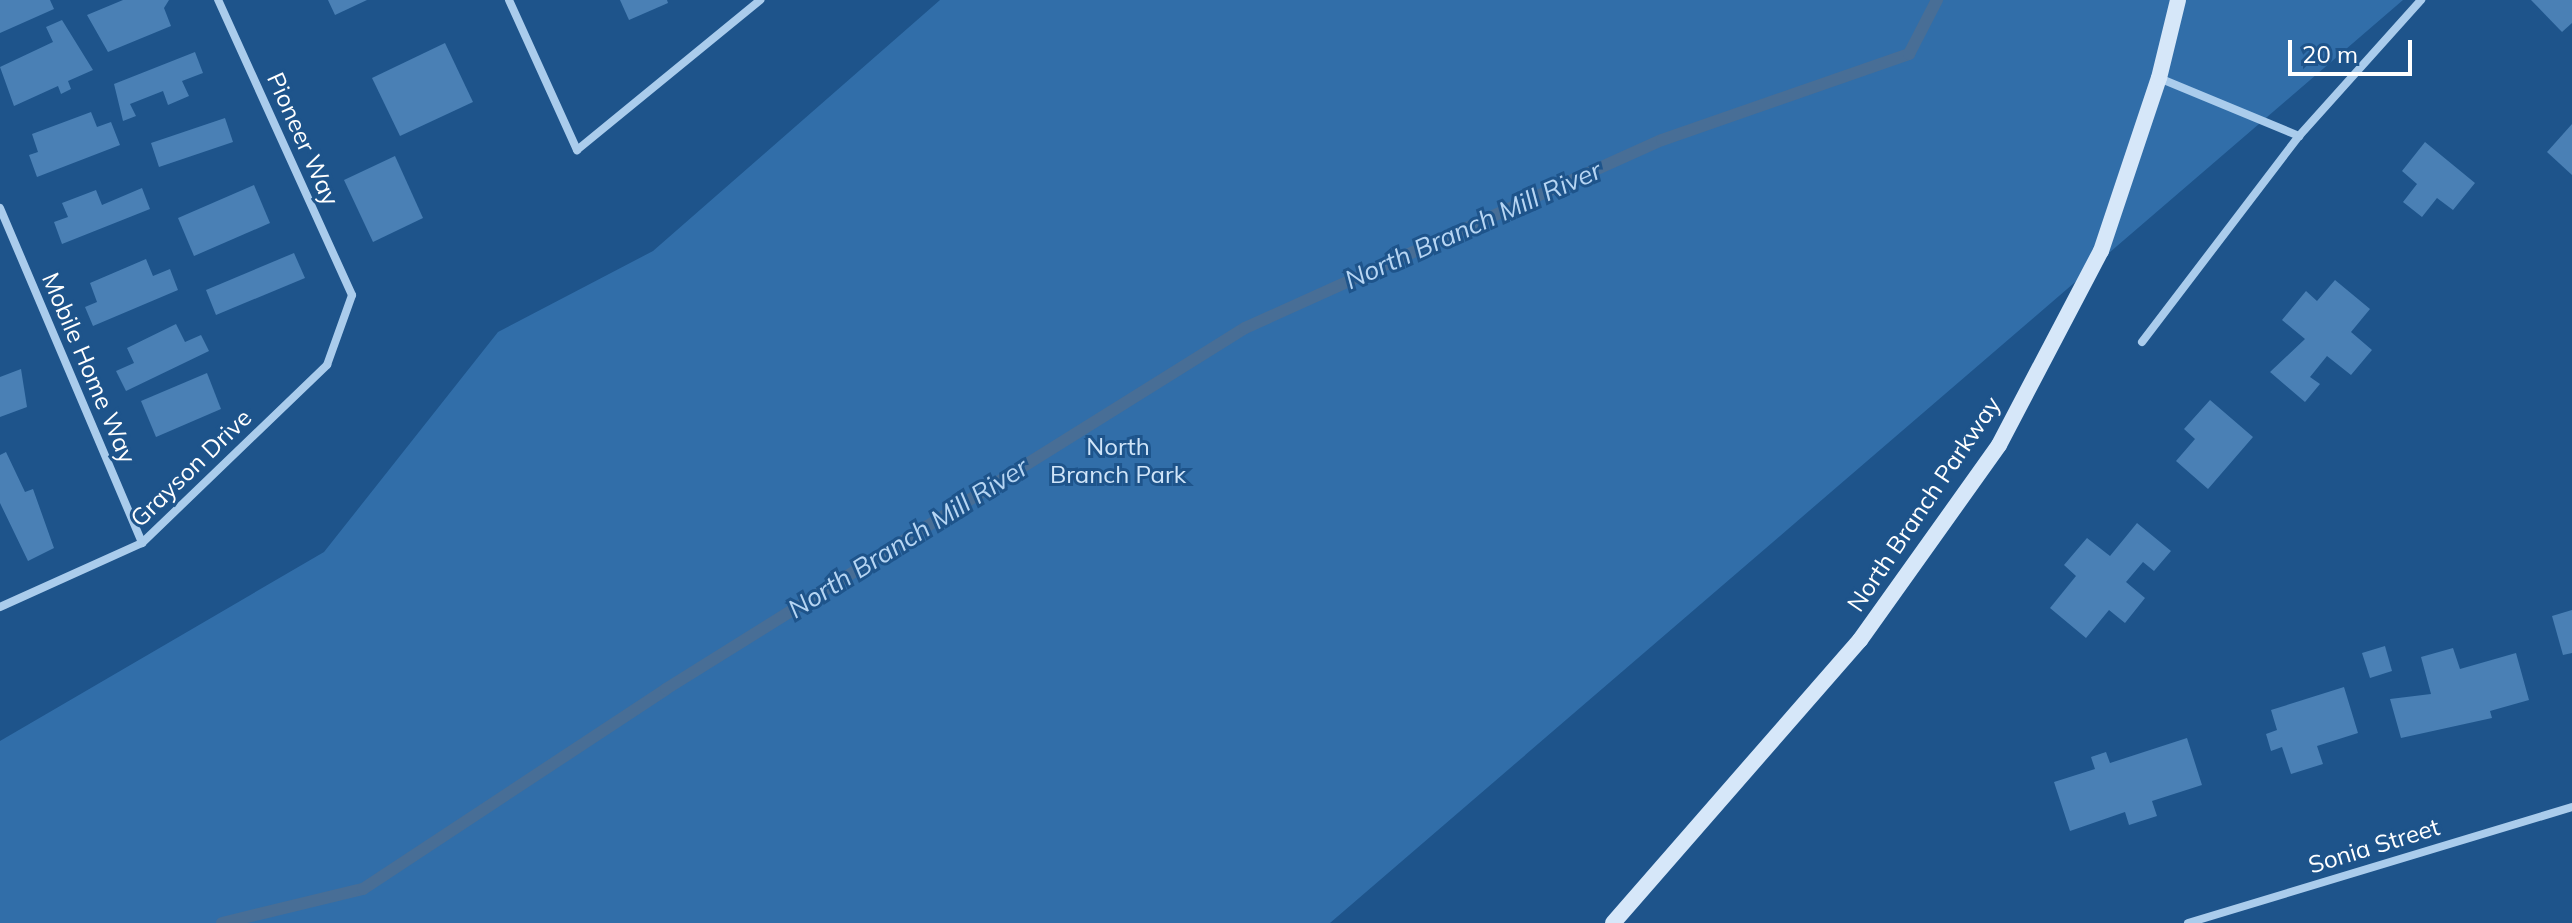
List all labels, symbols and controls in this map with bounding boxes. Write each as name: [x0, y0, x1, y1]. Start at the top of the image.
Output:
scale bar: [2292, 24, 2416, 74]
text: 20 m: [2302, 39, 2358, 69]
street label: Pioneer Way: [261, 68, 345, 210]
water label: North Branch Mill River: [1340, 154, 1606, 296]
street label: Mobile Home Way: [36, 268, 142, 468]
street label: North Branch Parkway: [1841, 391, 2007, 617]
street label: Grayson Drive: [125, 403, 257, 533]
park label: North Branch Park: [1050, 433, 1186, 489]
water label: North Branch Mill River: [782, 451, 1034, 625]
street label: Sonia Street: [2305, 812, 2443, 880]

